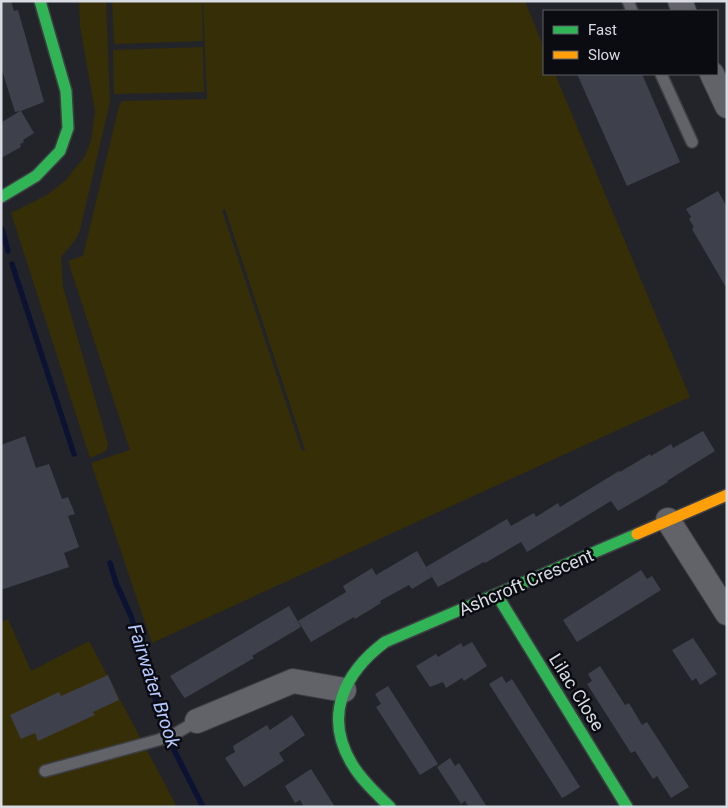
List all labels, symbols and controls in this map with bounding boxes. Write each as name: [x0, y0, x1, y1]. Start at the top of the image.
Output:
legend: [543, 10, 718, 75]
text: Fast: [588, 21, 617, 39]
text: Slow: [588, 46, 620, 64]
street label: Ashcroft Crescent: [455, 544, 597, 620]
water label: Fairwater Brook: [123, 621, 185, 752]
street label: Lilac Close: [545, 649, 609, 735]

